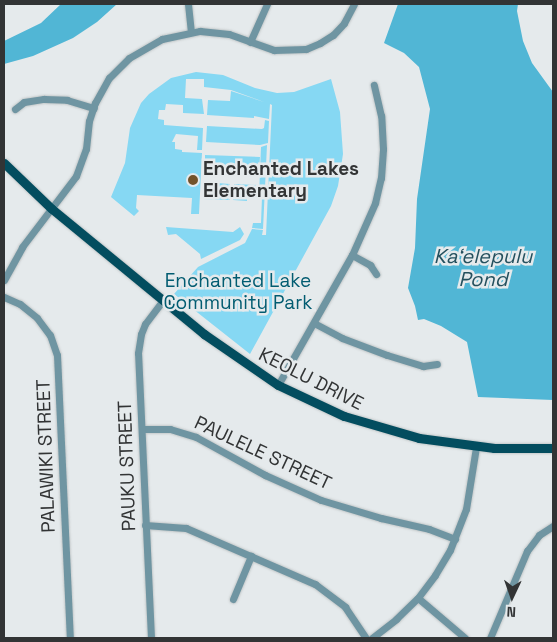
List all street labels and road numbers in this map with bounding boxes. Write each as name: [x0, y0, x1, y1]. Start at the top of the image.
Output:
street label: KEOLU DRIVE: [255, 343, 367, 415]
street label: PALAWIKI STREET: [32, 379, 60, 533]
street label: PAUKU STREET: [113, 400, 141, 532]
street label: PAULELE STREET: [191, 411, 335, 495]

